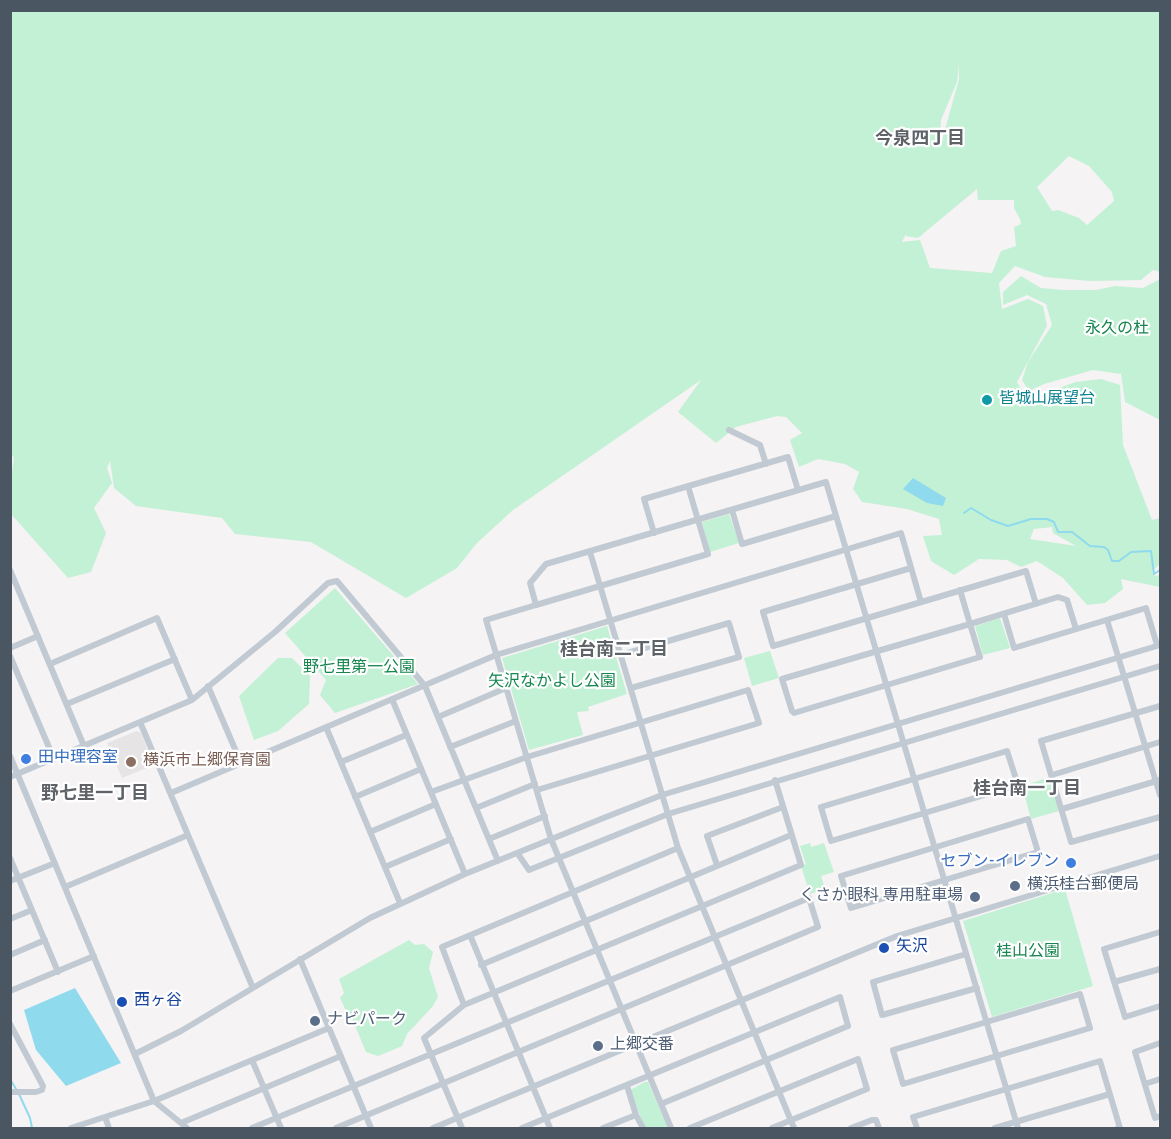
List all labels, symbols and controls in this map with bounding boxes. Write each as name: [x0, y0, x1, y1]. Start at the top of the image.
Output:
district label: 今泉四丁目: [875, 129, 965, 151]
park label: 永久の杜: [1085, 320, 1149, 340]
place label: 皆城山展望台: [999, 390, 1095, 410]
marker: 皆城山展望台: [980, 393, 994, 407]
district label: 桂台南二丁目: [560, 640, 668, 662]
park label: 野七里第一公園: [303, 659, 415, 679]
park label: 矢沢なかよし公園: [488, 673, 616, 693]
place label: 田中理容室: [38, 749, 118, 769]
marker: 田中理容室: [19, 752, 33, 766]
place label: 横浜市上郷保育園: [143, 752, 271, 772]
marker: 横浜市上郷保育園: [124, 755, 138, 769]
district label: 桂台南一丁目: [973, 779, 1081, 801]
district label: 野七里一丁目: [41, 784, 149, 806]
place label: セブン-イレブン: [941, 853, 1059, 873]
marker: セブン-イレブン: [1064, 856, 1078, 870]
place label: 横浜桂台郵便局: [1027, 876, 1139, 896]
marker: 横浜桂台郵便局: [1008, 879, 1022, 893]
place label: くさか眼科 専用駐車場: [799, 887, 963, 907]
marker: くさか眼科 専用駐車場: [968, 890, 982, 904]
place label: 矢沢: [896, 938, 928, 958]
marker: 矢沢: [877, 941, 891, 955]
park label: 桂山公園: [996, 943, 1060, 963]
place label: 西ヶ谷: [134, 992, 182, 1012]
marker: 西ヶ谷: [115, 995, 129, 1009]
place label: ナビパーク: [327, 1011, 407, 1031]
marker: ナビパーク: [308, 1014, 322, 1028]
place label: 上郷交番: [610, 1036, 674, 1056]
marker: 上郷交番: [591, 1039, 605, 1053]

